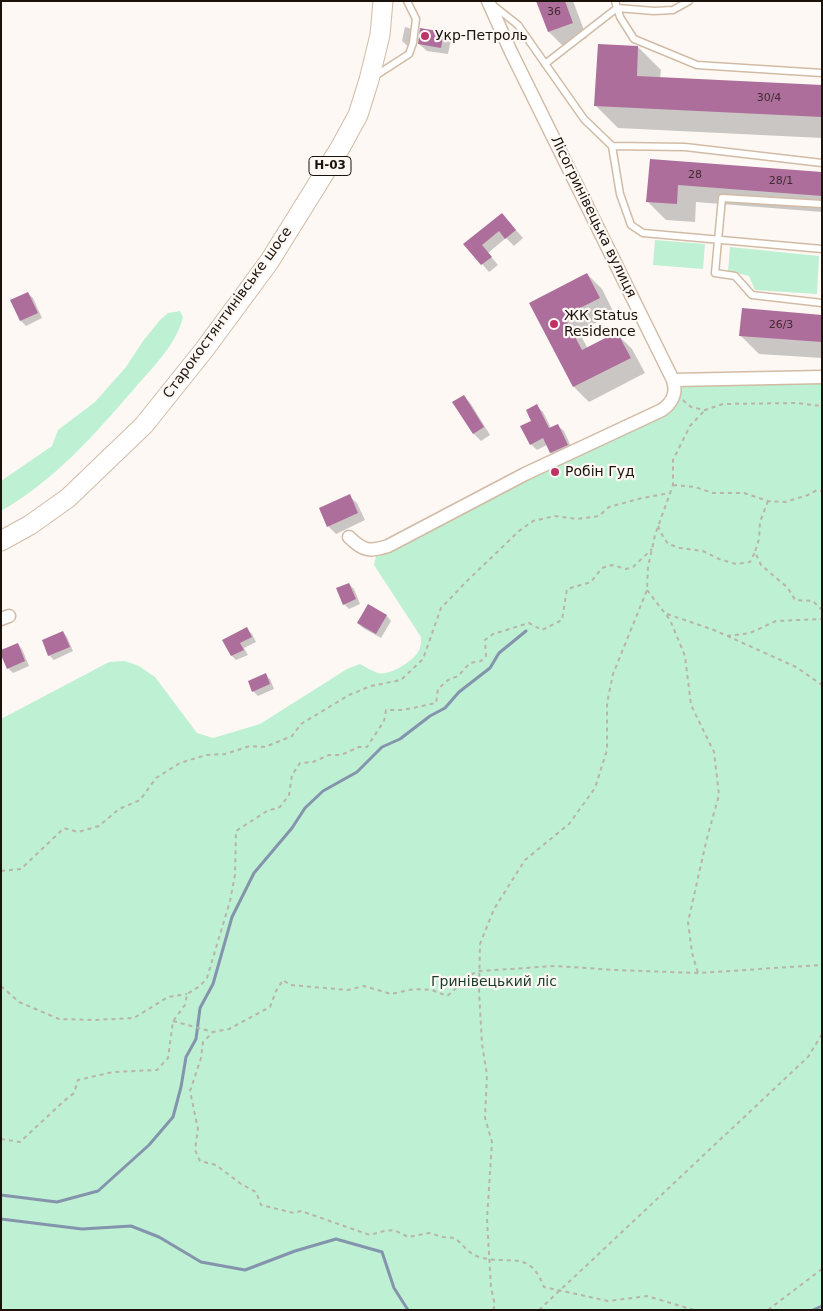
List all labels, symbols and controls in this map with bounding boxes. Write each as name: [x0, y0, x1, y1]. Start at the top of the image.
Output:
house number: 36: [547, 5, 561, 19]
place label: Укр-Петроль: [435, 28, 528, 44]
marker: Укр-Петроль: [419, 30, 431, 42]
house number: 30/4: [757, 91, 781, 105]
street label: Лісогринівецька вулиця: [546, 133, 640, 301]
road number: Н-03: [309, 157, 351, 176]
house number: 28: [688, 168, 702, 182]
house number: 28/1: [769, 174, 793, 188]
street label: Старокостянтинівське шосе: [160, 224, 296, 402]
place label: ЖК Status Residence: [564, 308, 638, 341]
marker: ЖК Status Residence: [548, 318, 560, 330]
house number: 26/3: [769, 318, 793, 332]
place label: Робін Гуд: [565, 464, 635, 480]
marker: Робін Гуд: [549, 466, 561, 478]
park label: Гринівецький ліс: [431, 974, 557, 990]

